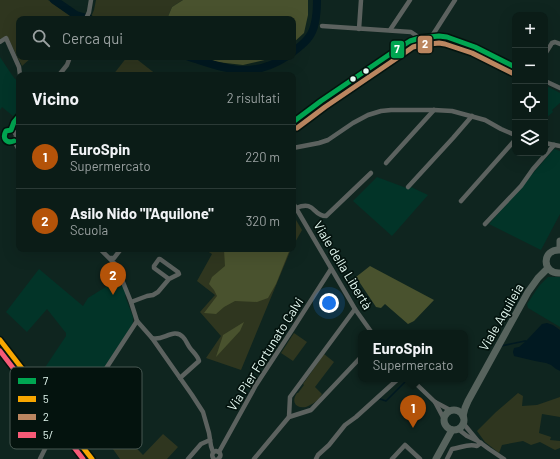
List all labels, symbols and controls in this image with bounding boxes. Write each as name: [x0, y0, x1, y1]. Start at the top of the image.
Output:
map controls: [512, 12, 548, 156]
button: +: [512, 12, 548, 48]
search box: [16, 16, 296, 60]
icon: search: [30, 27, 52, 49]
text: Cerca qui: [62, 29, 123, 47]
line badge: 2: [417, 35, 433, 54]
text: 2: [422, 37, 428, 50]
line badge: 7: [390, 40, 405, 59]
text: 7: [394, 42, 400, 55]
button: −: [512, 48, 548, 84]
unlabelled marker: [361, 66, 371, 76]
unlabelled marker: [348, 74, 358, 84]
button: locate: [512, 84, 548, 120]
text: Vicino: [32, 88, 79, 108]
text: 2 risultati: [227, 90, 280, 106]
button: layers: [512, 120, 548, 156]
text: EuroSpin: [70, 140, 130, 158]
text: 1: [43, 149, 47, 165]
text: 220 m: [245, 149, 280, 165]
text: Supermercato: [70, 158, 151, 174]
text: Asilo Nido "l'Aquilone": [70, 204, 214, 222]
text: 2: [41, 213, 49, 229]
text: 320 m: [246, 213, 280, 229]
street label: Viale della Libertà: [310, 218, 376, 312]
text: Scuola: [70, 222, 108, 238]
pin: 2: [100, 262, 126, 295]
street label: Viale Aquileia: [475, 280, 527, 354]
your location: [319, 293, 339, 313]
street label: Via Pier Fortunato Calvi: [224, 294, 306, 414]
popup: [358, 330, 468, 382]
text: EuroSpin: [373, 339, 433, 357]
text: Supermercato: [373, 357, 453, 373]
legend: [10, 367, 142, 449]
text: 7: [43, 374, 48, 387]
text: 5: [43, 392, 49, 405]
pin: 1: [400, 395, 426, 428]
text: 2: [43, 410, 49, 423]
text: 5/: [43, 428, 53, 441]

